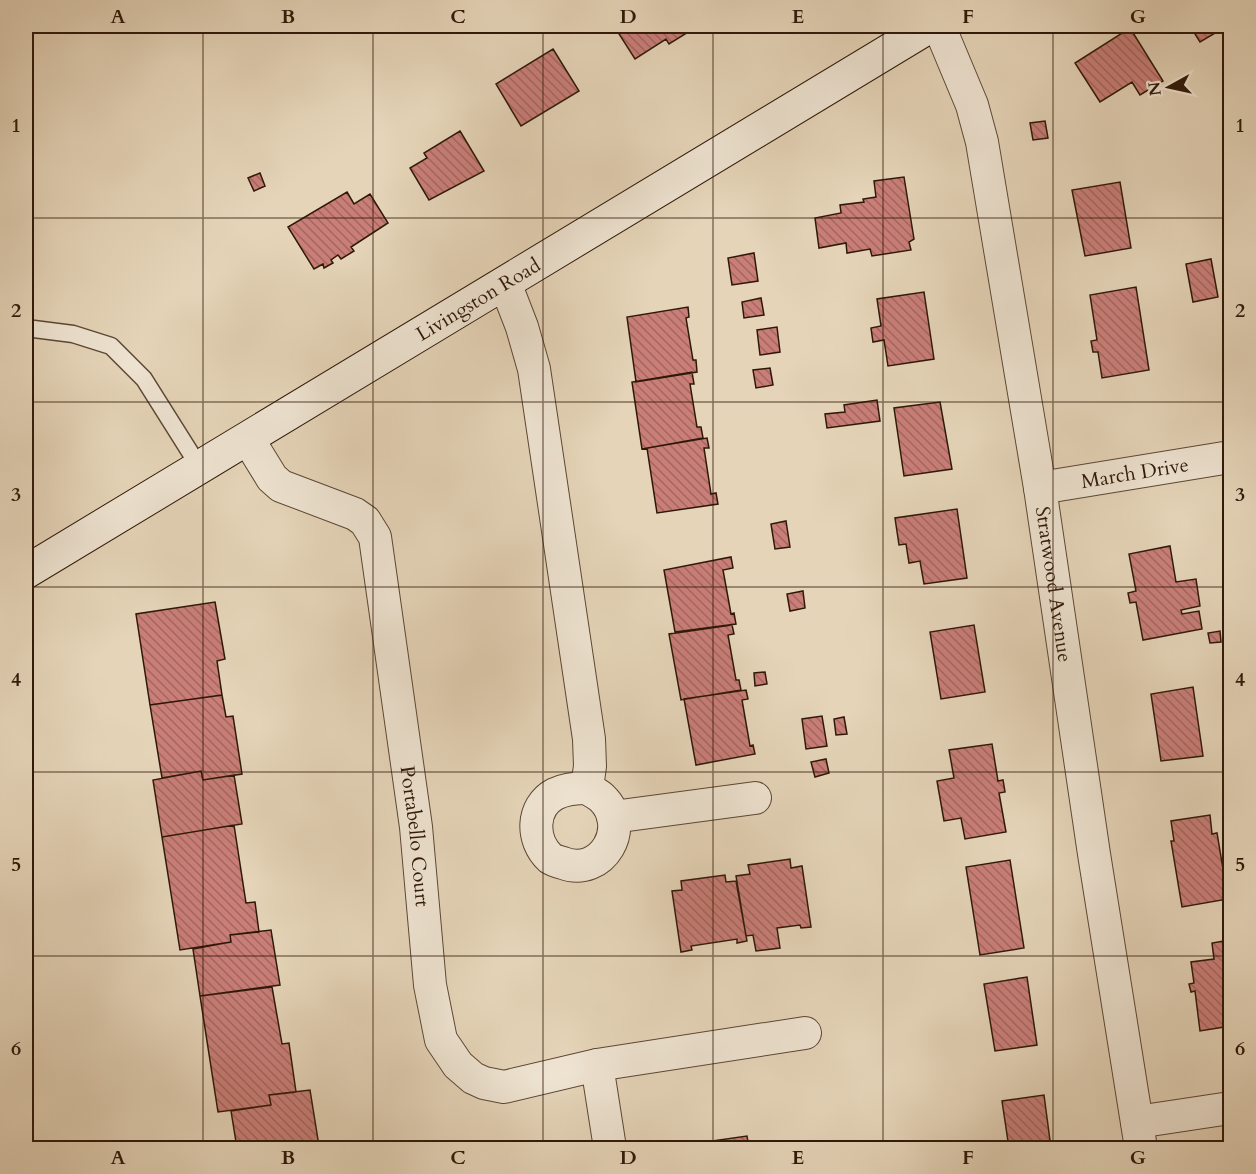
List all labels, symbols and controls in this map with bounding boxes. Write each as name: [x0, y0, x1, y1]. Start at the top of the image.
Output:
text: A: [110, 3, 126, 30]
text: B: [281, 3, 295, 30]
text: C: [450, 3, 466, 30]
text: D: [619, 3, 637, 30]
text: E: [792, 3, 804, 30]
text: F: [962, 3, 974, 30]
text: G: [1130, 3, 1146, 30]
north arrow: [1139, 57, 1199, 117]
text: N: [1143, 80, 1167, 97]
text: 1: [11, 112, 21, 139]
text: 1: [1235, 112, 1245, 139]
street label: Livingston Road: [411, 251, 546, 347]
text: 2: [11, 297, 21, 324]
text: 2: [1235, 297, 1245, 324]
street label: March Drive: [1079, 451, 1191, 495]
text: 3: [11, 481, 21, 508]
text: 3: [1235, 481, 1245, 508]
street label: Stratwood Avenue: [1029, 505, 1079, 664]
text: 4: [11, 666, 21, 693]
text: 4: [1235, 666, 1245, 693]
street label: Portabello Court: [393, 764, 436, 909]
text: 5: [11, 851, 21, 878]
text: 5: [1235, 851, 1245, 878]
text: 6: [11, 1035, 21, 1062]
text: 6: [1235, 1035, 1245, 1062]
text: A: [110, 1144, 126, 1171]
text: B: [281, 1144, 295, 1171]
text: C: [450, 1144, 466, 1171]
text: D: [619, 1144, 637, 1171]
text: E: [792, 1144, 804, 1171]
text: F: [962, 1144, 974, 1171]
text: G: [1130, 1144, 1146, 1171]

